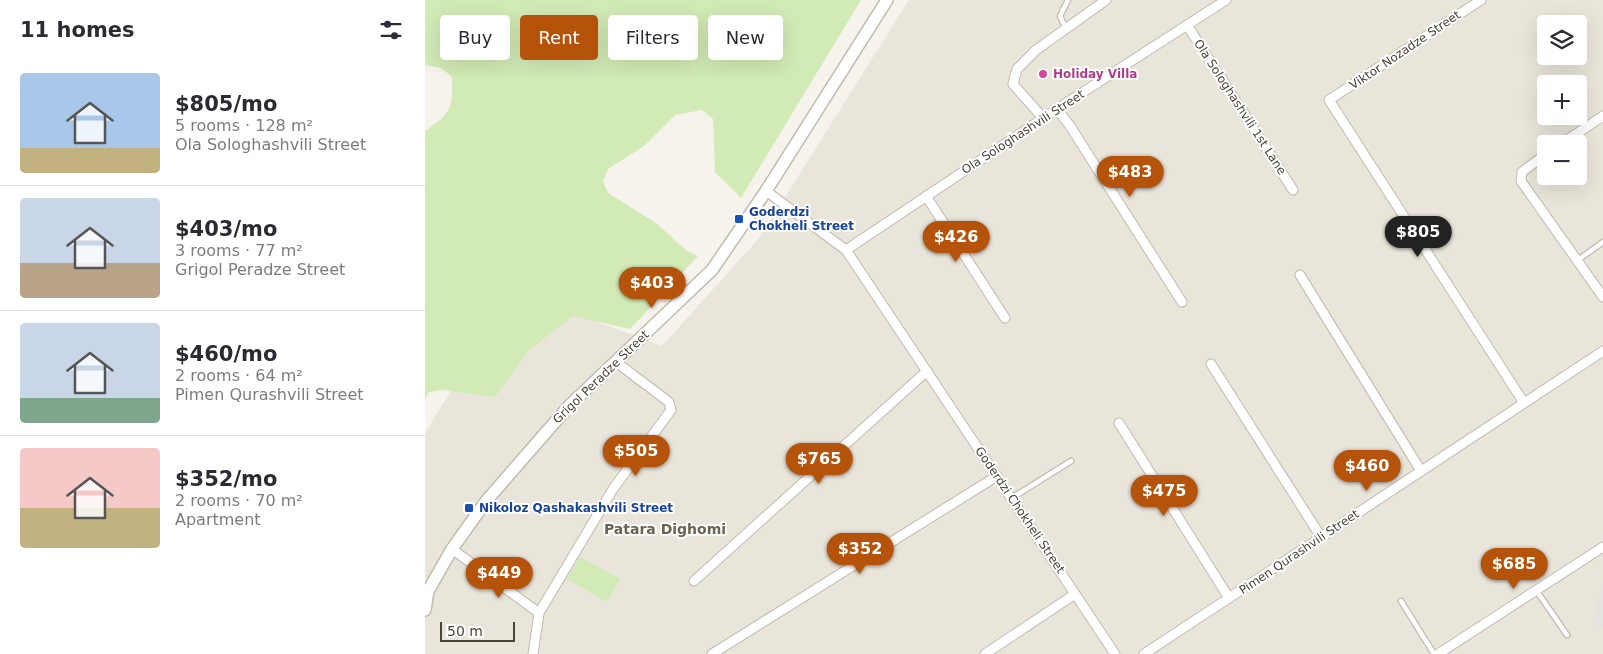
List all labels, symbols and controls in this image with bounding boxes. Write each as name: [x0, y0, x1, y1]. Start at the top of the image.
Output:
street label: Viktor Nozadze Street: [1347, 8, 1463, 92]
chip: Buy: [440, 15, 510, 60]
chip: Rent: [520, 15, 598, 60]
chip: Filters: [608, 15, 698, 60]
chip: New: [708, 15, 783, 60]
map controls: [1537, 15, 1587, 185]
button: layers: [1537, 15, 1587, 65]
icon: filters: [377, 16, 405, 44]
text: 11 homes: [20, 18, 135, 42]
street label: Ola Sologhashvili 1st Lane: [1191, 37, 1289, 177]
place label: Holiday Villa: [1053, 67, 1137, 81]
marker: Holiday Villa: [1037, 68, 1049, 80]
button: +: [1537, 75, 1587, 125]
street label: Ola Sologhashvili Street: [959, 87, 1087, 177]
text: $805/mo: [175, 92, 277, 116]
icon: home: [60, 93, 120, 153]
text: 5 rooms · 128 m²: [175, 116, 313, 135]
text: Ola Sologhashvili Street: [175, 135, 366, 154]
button: −: [1537, 135, 1587, 185]
pin: $483: [1100, 156, 1160, 198]
text: $483: [1108, 162, 1152, 181]
place label: Goderdzi Chokheli Street: [749, 205, 854, 233]
marker: Goderdzi Chokheli Street: [733, 213, 745, 225]
pin: $805: [1388, 216, 1448, 258]
text: $403/mo: [175, 217, 277, 241]
icon: home: [60, 218, 120, 278]
pin: $426: [926, 220, 986, 263]
text: $805: [1396, 222, 1440, 241]
text: $426: [934, 227, 978, 246]
text: 3 rooms · 77 m²: [175, 241, 303, 260]
text: Grigol Peradze Street: [175, 260, 345, 279]
pin: $403: [622, 266, 682, 309]
text: $403: [630, 273, 674, 292]
street label: Grigol Peradze Street: [550, 327, 652, 426]
text: $460/mo: [175, 342, 277, 366]
icon: home: [60, 343, 120, 403]
text: 2 rooms · 64 m²: [175, 366, 303, 385]
text: Pimen Qurashvili Street: [175, 385, 364, 404]
pin: $505: [606, 434, 666, 477]
text: $505: [614, 441, 658, 460]
pin: $765: [789, 442, 849, 485]
street label: Goderdzi Chokheli Street: [972, 444, 1068, 576]
text: $765: [797, 449, 841, 468]
pin: $460: [1337, 450, 1397, 492]
text: $460: [1345, 456, 1389, 475]
text: $352/mo: [175, 467, 277, 491]
icon: home: [60, 468, 120, 528]
pin: $475: [1134, 474, 1194, 517]
text: $475: [1142, 481, 1186, 500]
text: 2 rooms · 70 m²: [175, 491, 303, 510]
place label: Nikoloz Qashakashvili Street: [479, 501, 673, 515]
marker: Nikoloz Qashakashvili Street: [463, 502, 475, 514]
street label: Pimen Qurashvili Street: [1236, 507, 1362, 597]
text: Apartment: [175, 510, 261, 529]
district label: Patara Dighomi: [604, 521, 726, 537]
pin: $352: [830, 532, 890, 575]
text: $352: [838, 539, 882, 558]
pin: $685: [1484, 548, 1544, 590]
text: $685: [1492, 554, 1536, 573]
pin: $449: [469, 556, 529, 599]
text: $449: [477, 563, 521, 582]
scale bar: [440, 619, 515, 642]
text: 50 m: [447, 623, 483, 639]

